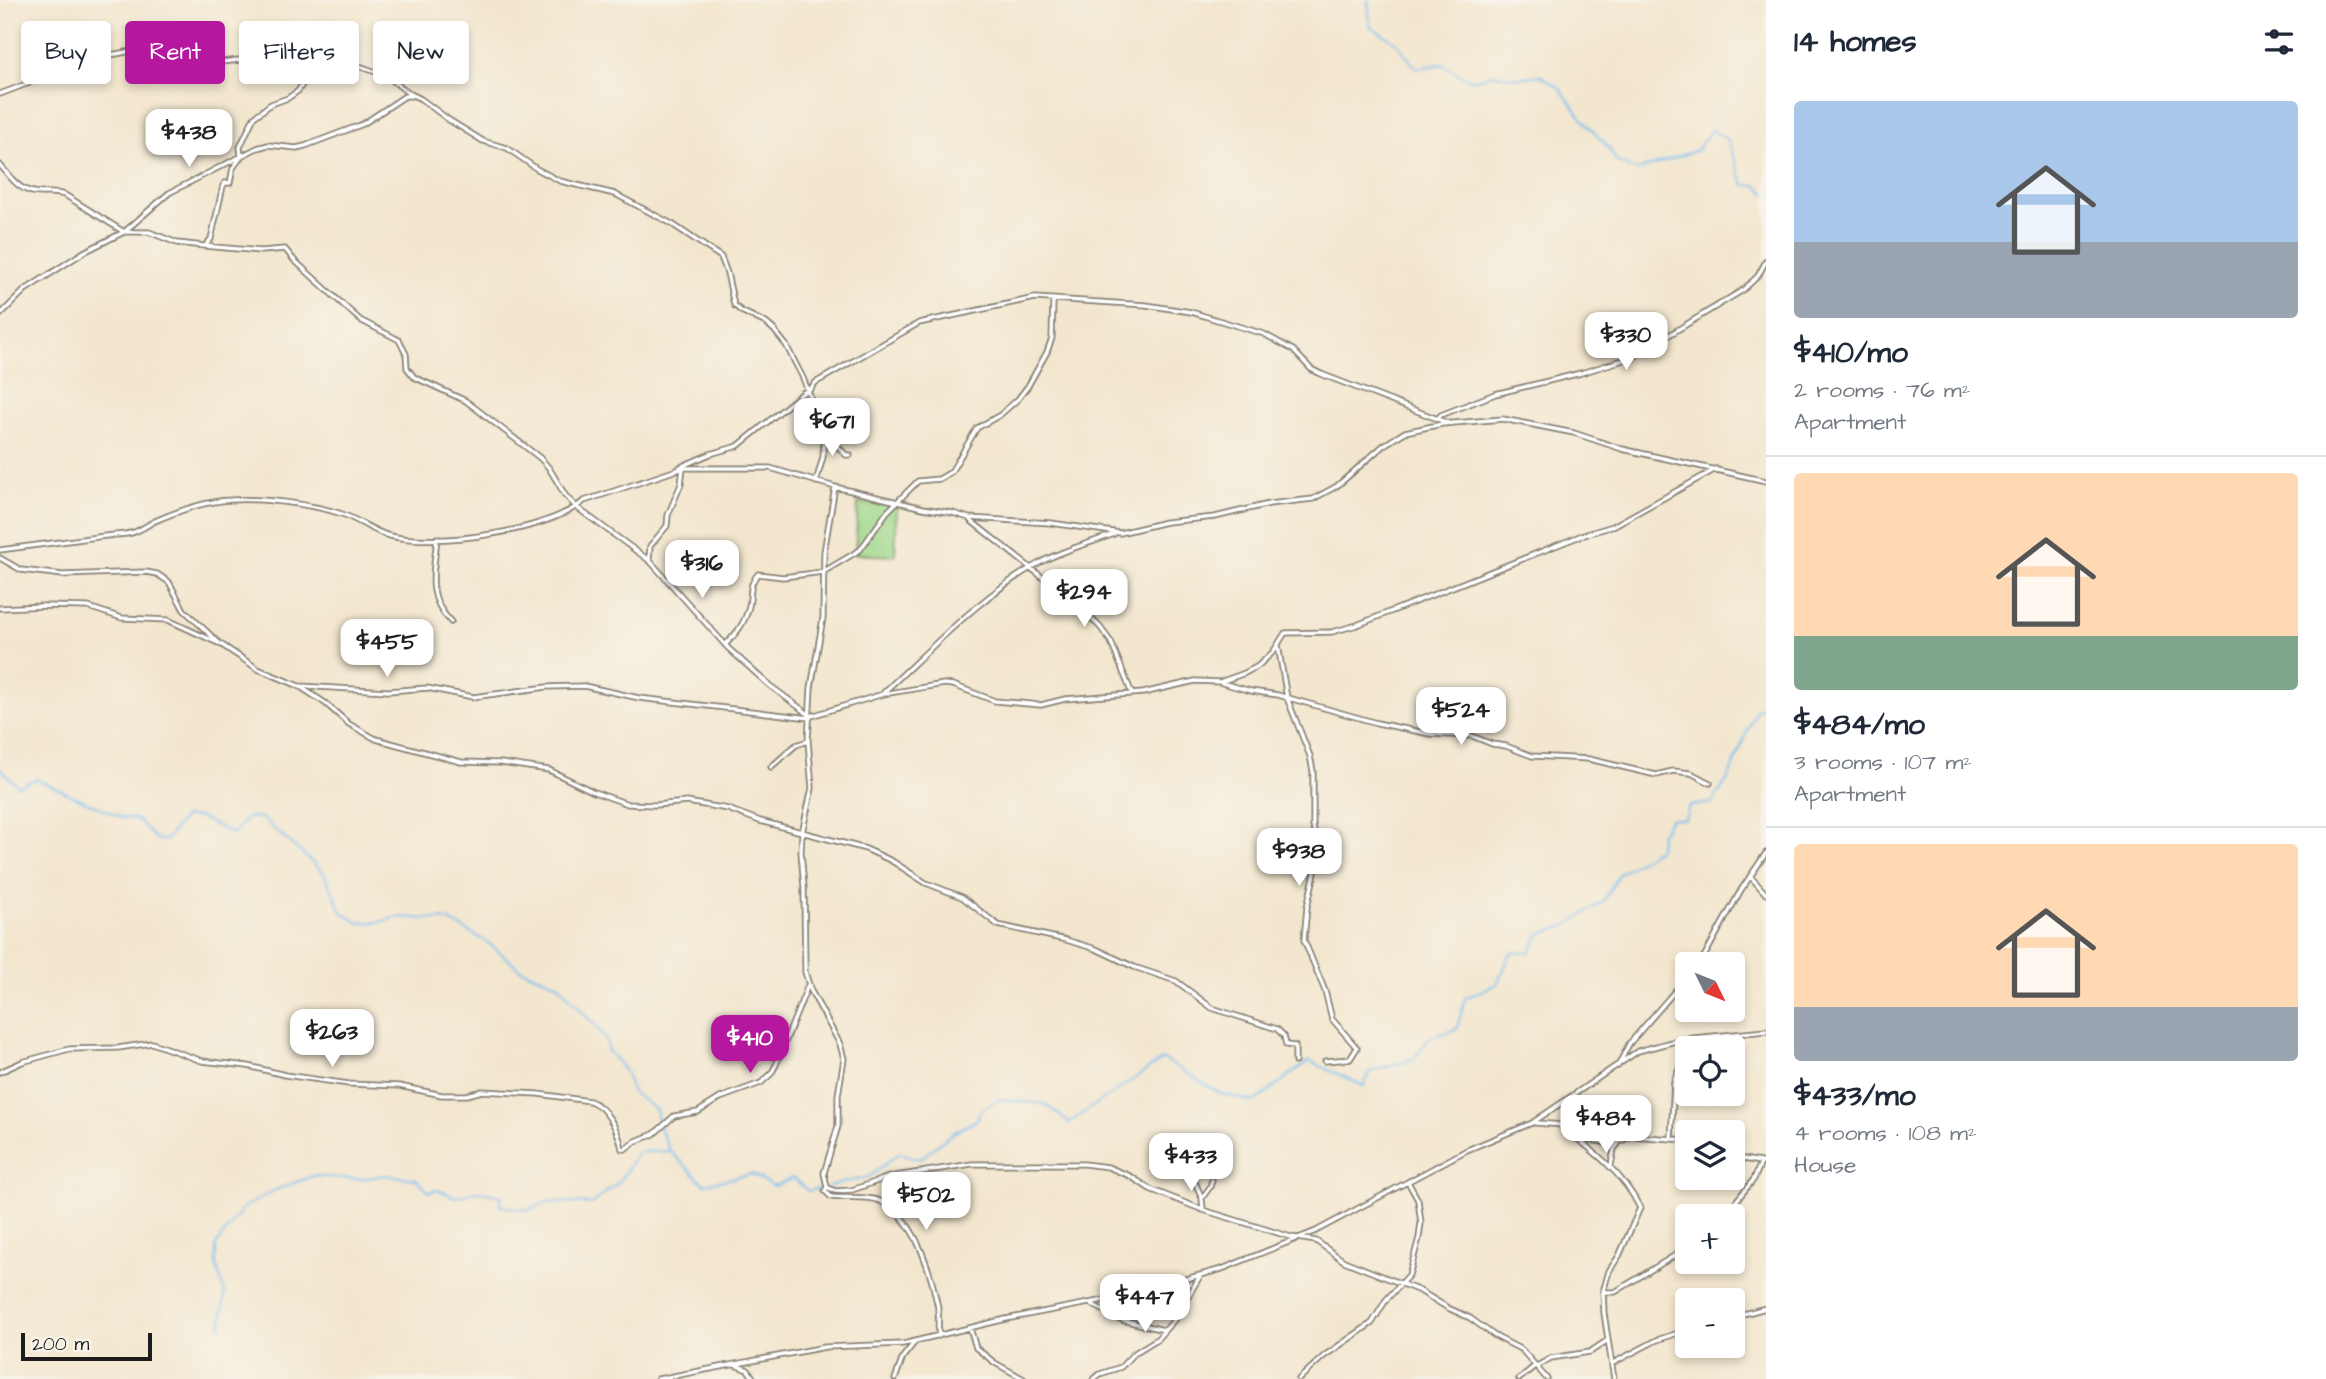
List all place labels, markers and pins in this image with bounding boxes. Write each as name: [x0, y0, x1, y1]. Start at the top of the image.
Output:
pin: $438: [148, 110, 230, 169]
pin: $330: [1585, 312, 1667, 372]
pin: $671: [791, 398, 873, 458]
pin: $316: [661, 540, 743, 600]
pin: $294: [1043, 570, 1125, 629]
pin: $455: [346, 620, 428, 679]
pin: $524: [1420, 688, 1502, 747]
pin: $938: [1258, 828, 1340, 888]
pin: $263: [291, 1010, 373, 1069]
pin: $410: [709, 1016, 791, 1075]
pin: $484: [1565, 1096, 1647, 1155]
pin: $433: [1150, 1134, 1232, 1193]
pin: $502: [885, 1172, 967, 1232]
pin: $447: [1104, 1274, 1186, 1334]

